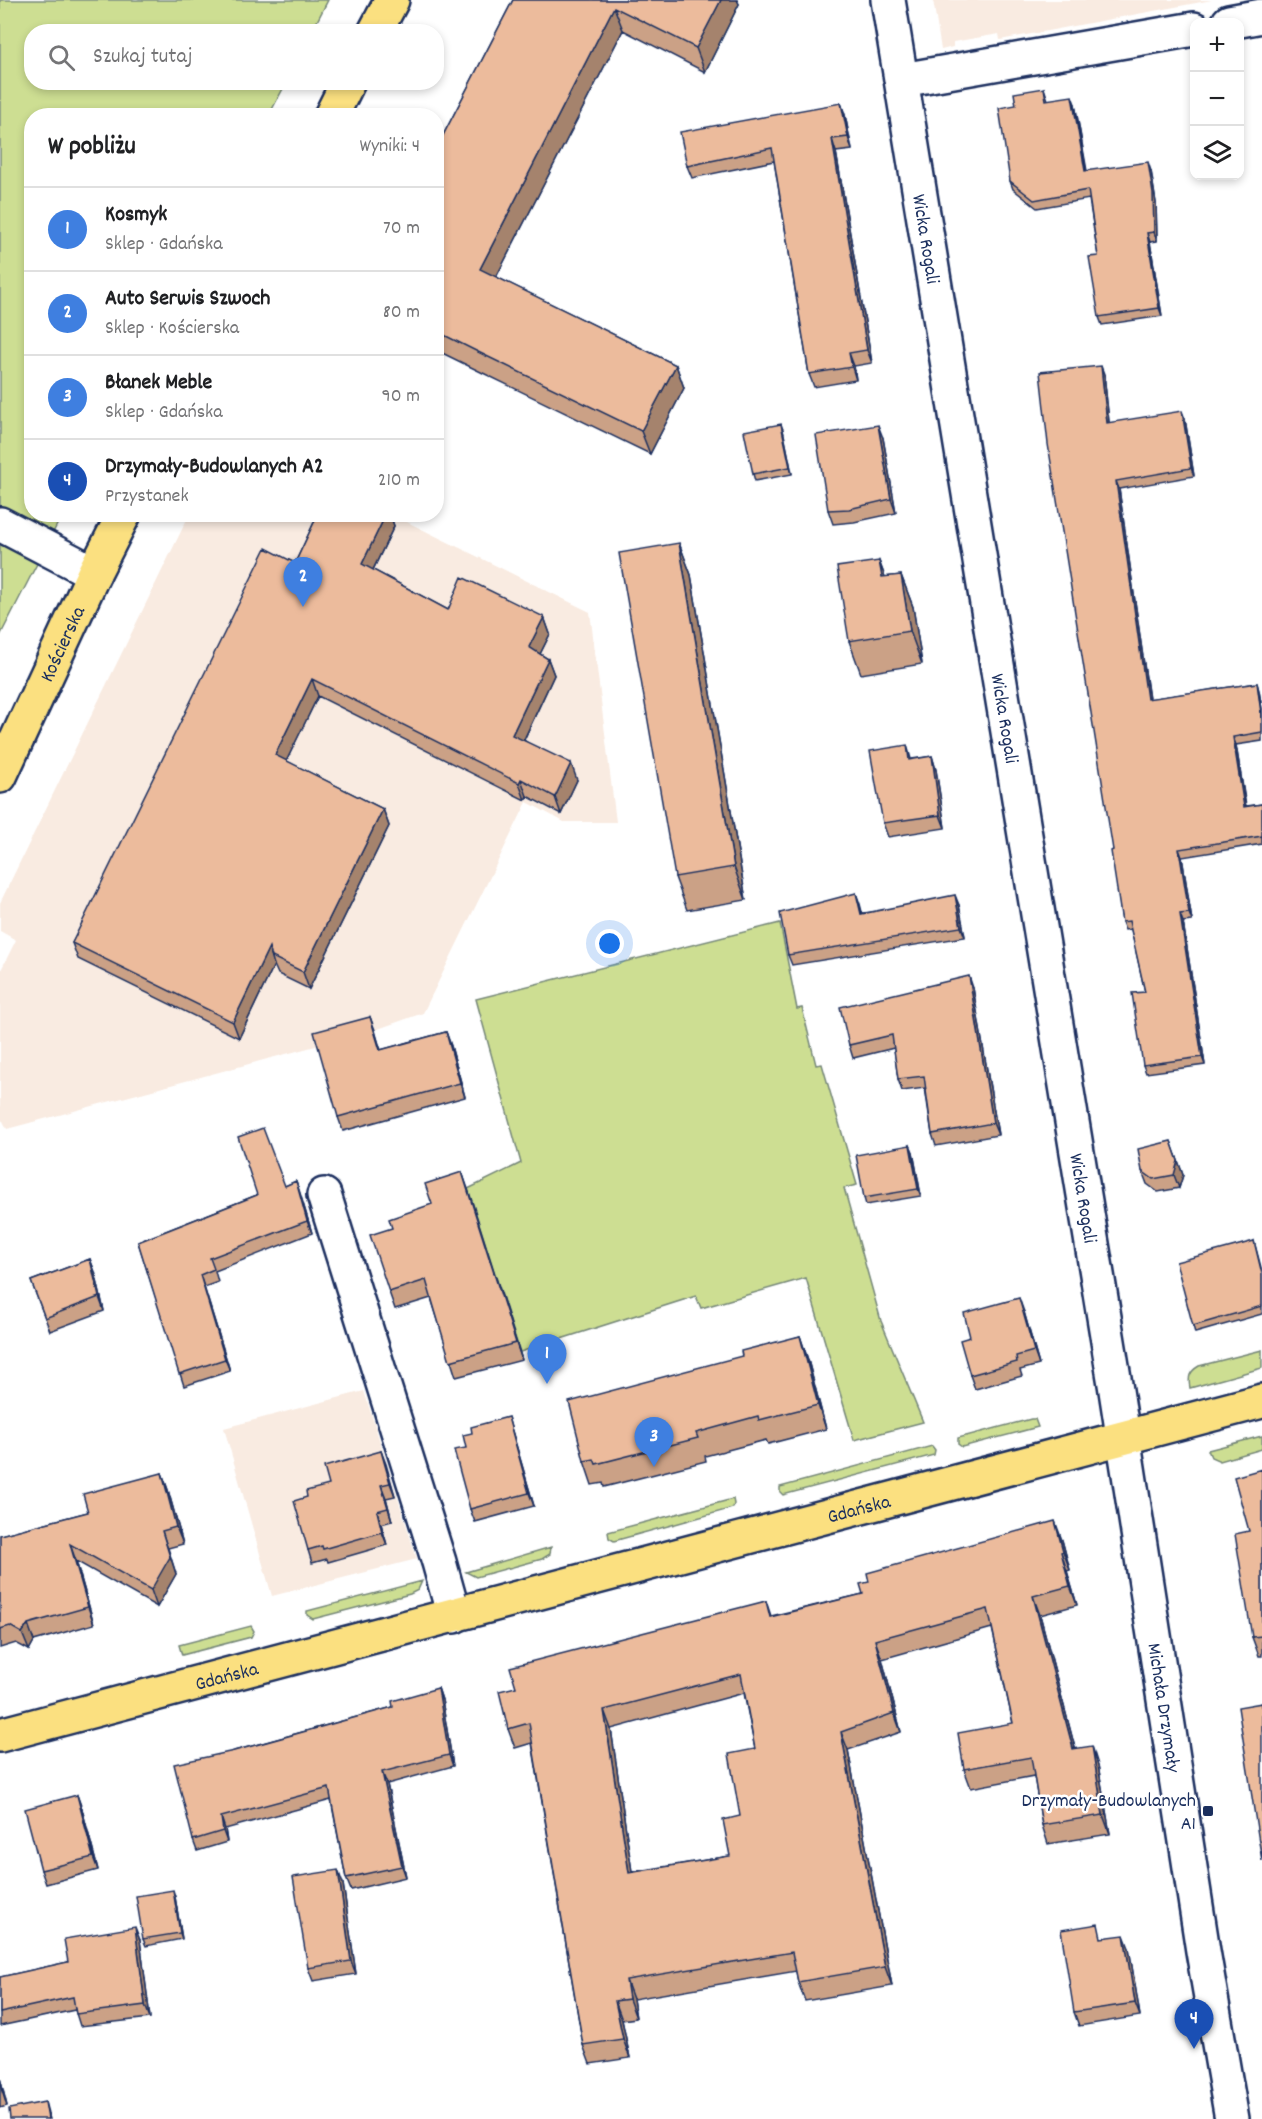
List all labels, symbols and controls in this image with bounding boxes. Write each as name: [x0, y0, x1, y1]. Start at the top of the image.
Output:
map controls: [1190, 18, 1244, 180]
button: +: [1190, 18, 1244, 72]
search box: [24, 24, 444, 90]
icon: search: [45, 41, 78, 74]
text: Szukaj tutaj: [93, 42, 192, 73]
button: −: [1190, 72, 1244, 126]
button: layers: [1190, 126, 1244, 180]
text: W pobliżu: [48, 129, 136, 166]
text: Wyniki: 4: [359, 133, 420, 161]
street label: Wicka Rogali: [903, 192, 945, 287]
text: Kosmyk: [105, 200, 167, 231]
text: 1: [65, 215, 70, 243]
text: 70 m: [383, 215, 420, 243]
text: Sklep · Gdańska: [105, 231, 223, 259]
text: Auto Serwis Szwoch: [105, 284, 270, 315]
text: 2: [63, 299, 72, 327]
text: 80 m: [383, 299, 420, 327]
text: Sklep · Kościerska: [105, 315, 239, 343]
text: Błanek Meble: [105, 368, 212, 399]
text: 3: [63, 383, 72, 411]
text: 90 m: [382, 383, 420, 411]
text: Sklep · Gdańska: [105, 399, 223, 427]
text: Drzymały-Budowlanych A2: [105, 452, 324, 483]
text: 4: [63, 467, 72, 495]
text: 210 m: [378, 467, 420, 495]
text: Przystanek: [105, 483, 189, 511]
pin: 2: [284, 558, 322, 607]
street label: Kościerska: [34, 602, 94, 687]
street label: Wicka Rogali: [982, 672, 1024, 766]
your location: [595, 929, 624, 958]
street label: Wicka Rogali: [1060, 1151, 1103, 1246]
pin: 1: [528, 1334, 566, 1384]
pin: 3: [634, 1418, 674, 1467]
street label: Gdańska: [825, 1489, 894, 1532]
street label: Michała Drzymały: [1138, 1641, 1186, 1776]
street label: Gdańska: [192, 1656, 262, 1700]
place label: Drzymały-Budowlanych A1: [1022, 1788, 1196, 1839]
marker: Drzymały-Budowlanych A1: [1201, 1804, 1215, 1818]
pin: 4: [1174, 2000, 1214, 2049]

